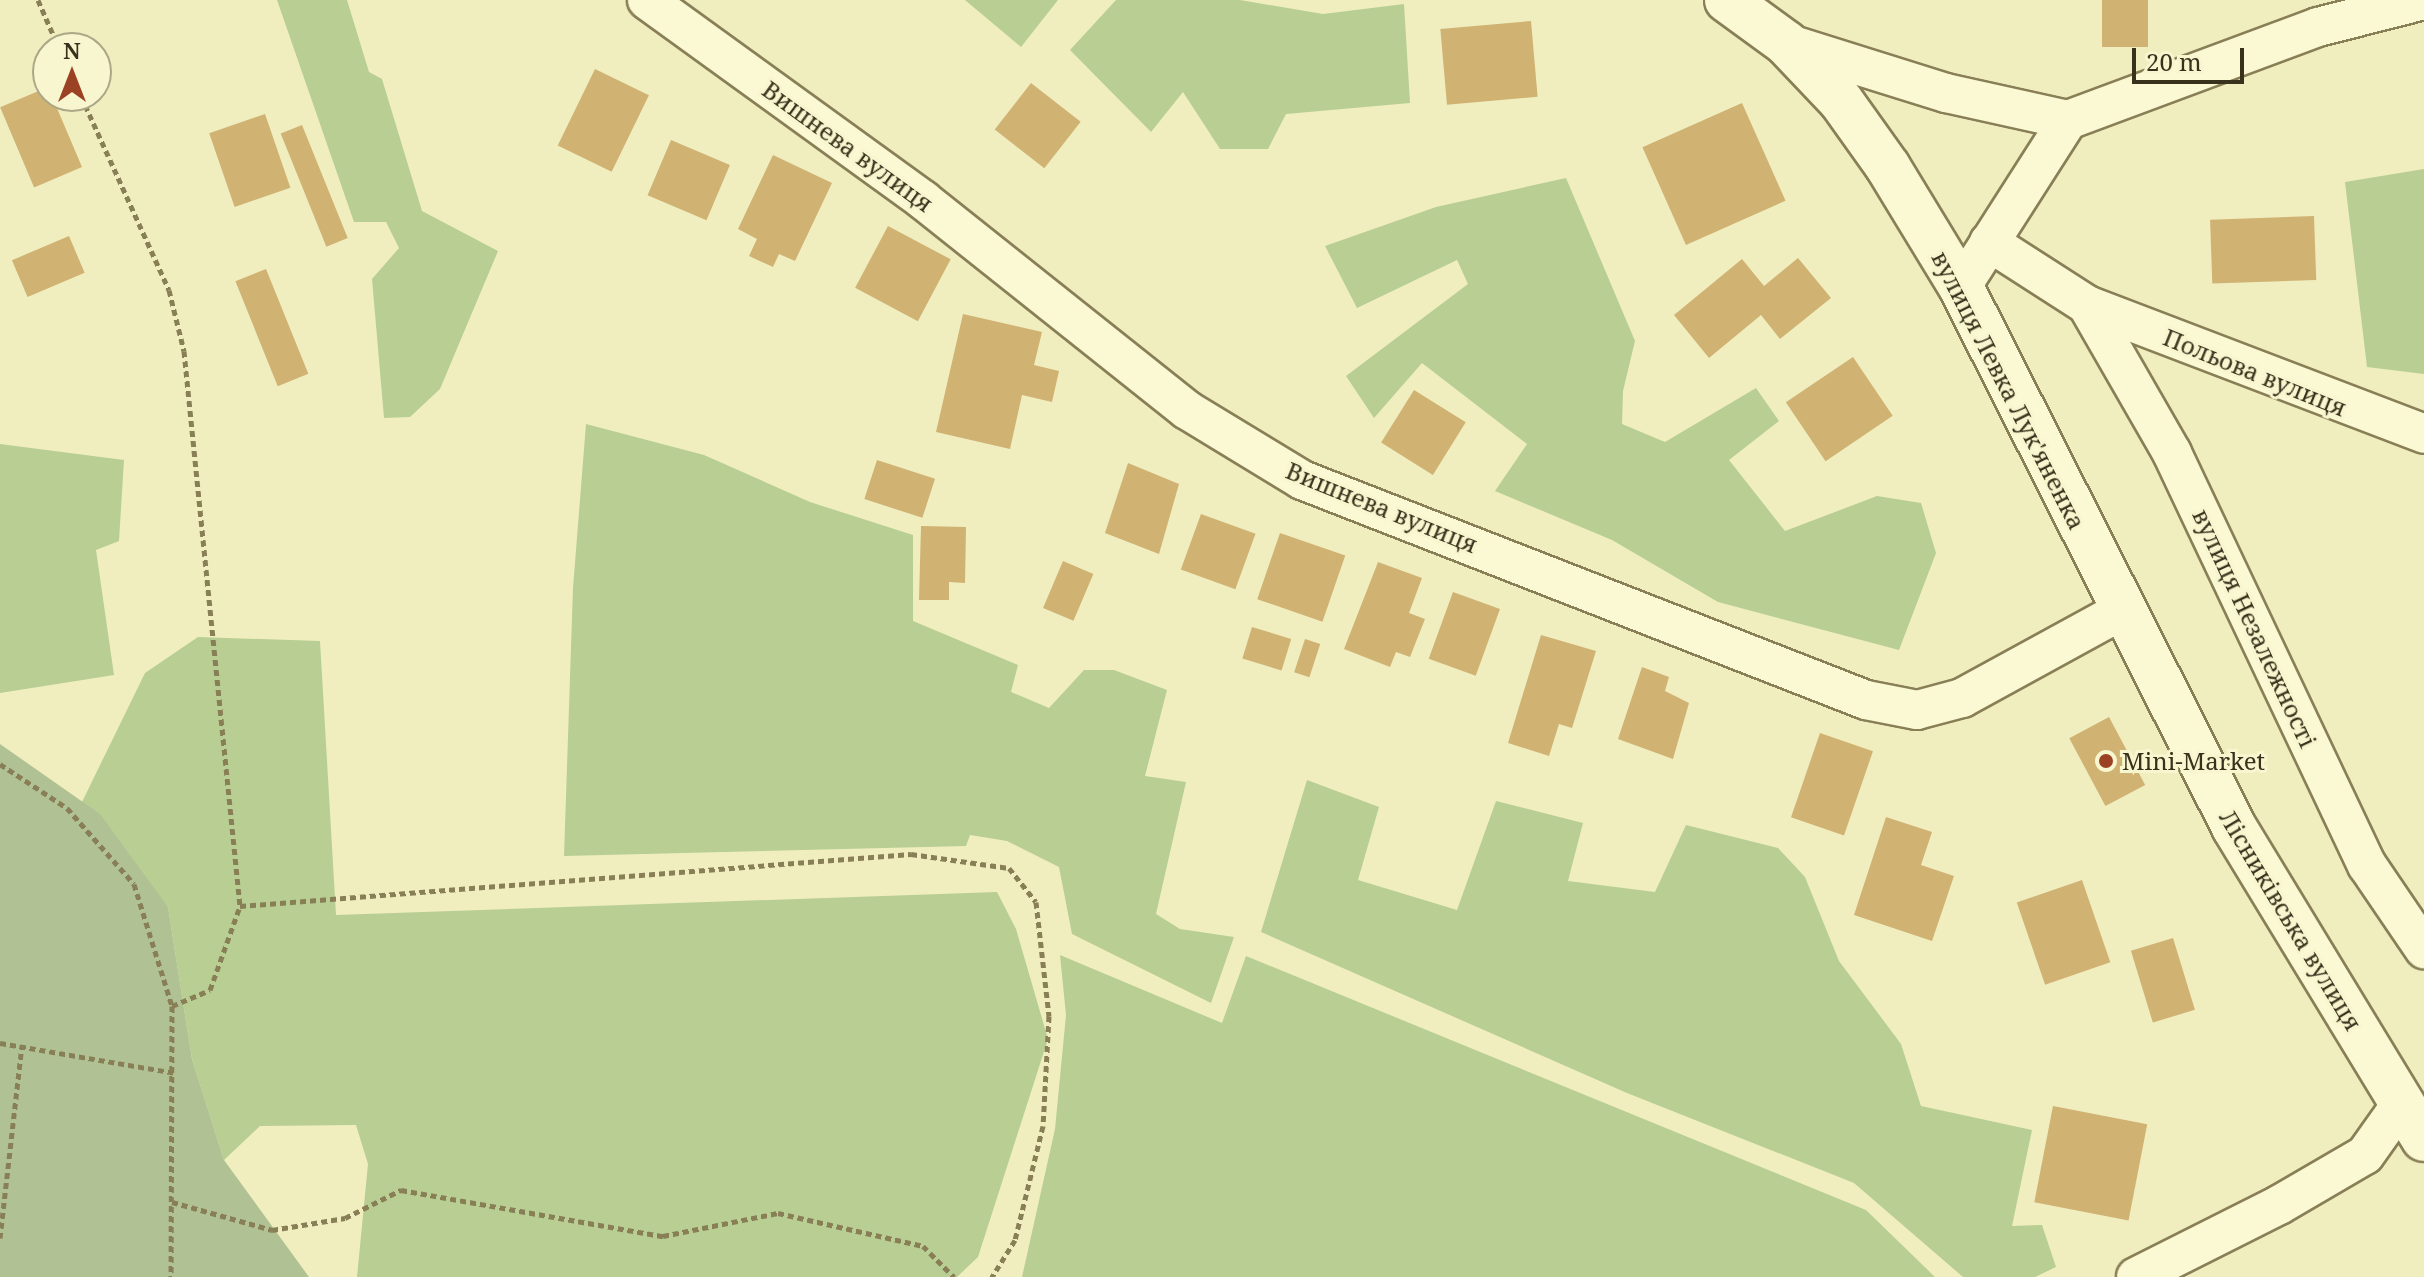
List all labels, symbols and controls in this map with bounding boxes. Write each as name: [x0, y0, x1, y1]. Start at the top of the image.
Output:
north arrow: [32, 32, 112, 112]
scale bar: [2136, 32, 2248, 82]
text: N: [63, 35, 81, 65]
text: 20 m: [2146, 45, 2202, 78]
street label: Вишнева вулиця: [757, 74, 939, 218]
street label: вулиця Левка Лук'яненка: [1926, 246, 2092, 534]
street label: Польова вулиця: [2159, 322, 2351, 422]
street label: Вишнева вулиця: [1282, 455, 1482, 559]
street label: вулиця Незалежності: [2187, 504, 2323, 752]
place label: Mini-Market: [2122, 747, 2265, 775]
marker: Mini-Market: [2097, 752, 2115, 770]
street label: Лісниківська вулиця: [2214, 805, 2368, 1035]

